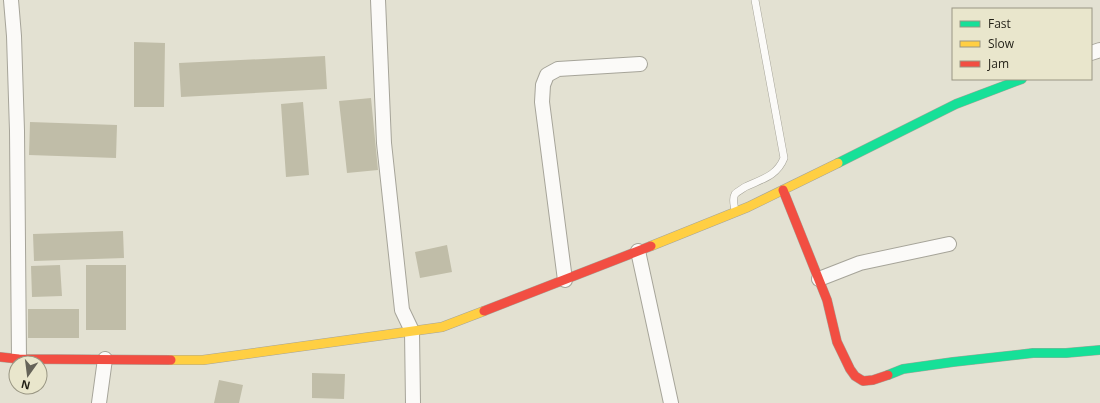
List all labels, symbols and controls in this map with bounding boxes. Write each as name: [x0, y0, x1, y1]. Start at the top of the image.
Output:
legend: [952, 8, 1092, 80]
text: Fast: [988, 15, 1011, 32]
text: Slow: [988, 35, 1015, 52]
text: Jam: [987, 55, 1009, 72]
north arrow: [8, 355, 48, 395]
text: N: [19, 377, 32, 394]

